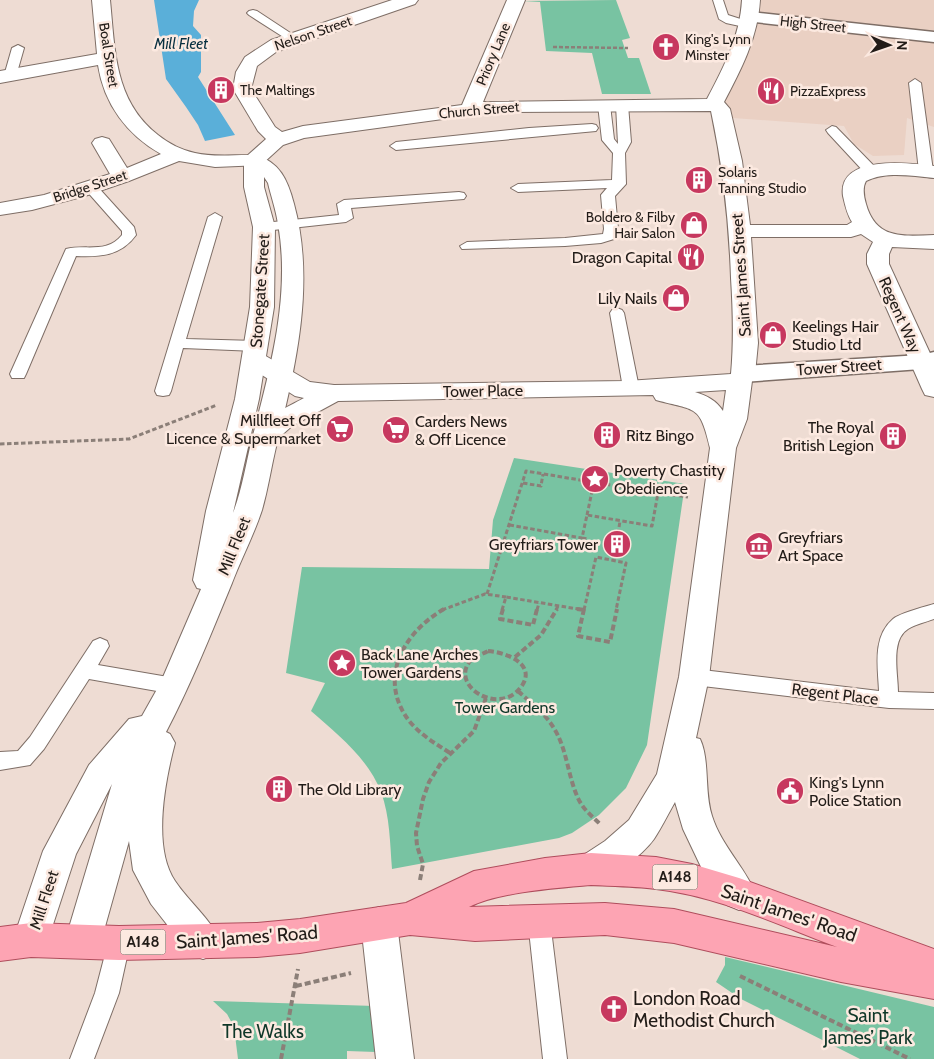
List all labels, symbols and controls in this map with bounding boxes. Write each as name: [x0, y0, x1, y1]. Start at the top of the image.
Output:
street label: Nelson Street: [272, 11, 354, 55]
street label: High Street: [779, 12, 847, 36]
street label: Priory Lane: [472, 20, 514, 88]
north arrow: [864, 20, 914, 70]
street label: Boal Street: [95, 21, 123, 89]
place label: King's Lynn Minster: [685, 30, 751, 64]
church icon: King's Lynn Minster: [651, 32, 681, 62]
water label: Mill Fleet: [153, 35, 208, 53]
text: N: [893, 40, 911, 51]
building icon: The Maltings: [206, 75, 236, 105]
restaurant icon: PizzaExpress: [756, 76, 786, 106]
place label: The Maltings: [240, 81, 315, 99]
place label: PizzaExpress: [790, 82, 866, 100]
street label: Church Street: [438, 97, 520, 122]
place label: Solaris Tanning Studio: [718, 163, 807, 197]
building icon: Solaris Tanning Studio: [684, 165, 714, 195]
street label: Bridge Street: [51, 166, 130, 206]
place label: Boldero & Filby Hair Salon: [586, 208, 675, 242]
shop icon: Boldero & Filby Hair Salon: [679, 210, 709, 240]
street label: Saint James Street: [727, 212, 755, 337]
street label: Stonegate Street: [247, 233, 273, 349]
restaurant icon: Dragon Capital: [676, 242, 706, 272]
place label: Dragon Capital: [572, 248, 672, 267]
street label: Regent Way: [875, 274, 925, 356]
shop icon: Lily Nails: [661, 283, 691, 313]
place label: Lily Nails: [598, 289, 657, 308]
place label: Keelings Hair Studio Ltd: [792, 317, 879, 354]
shop icon: Keelings Hair Studio Ltd: [758, 320, 788, 350]
street label: Tower Street: [796, 355, 883, 379]
street label: Tower Place: [443, 381, 523, 401]
place label: Millfleet Off Licence & Supermarket: [166, 411, 322, 448]
place label: Carders News & Off Licence: [415, 412, 508, 449]
supermarket icon: Millfleet Off Licence & Supermarket: [325, 414, 355, 444]
supermarket icon: Carders News & Off Licence: [381, 415, 411, 445]
place label: The Royal British Legion: [783, 418, 874, 455]
building icon: Ritz Bingo: [592, 420, 622, 450]
building icon: The Royal British Legion: [878, 421, 908, 451]
place label: Ritz Bingo: [626, 426, 694, 445]
place label: Poverty Chastity Obedience: [614, 461, 725, 498]
place icon: Poverty Chastity Obedience: [580, 464, 610, 494]
street label: Mill Fleet: [214, 514, 255, 578]
place label: Greyfriars Art Space: [778, 528, 843, 565]
building icon: Greyfriars Tower: [602, 529, 632, 559]
museum icon: Greyfriars Art Space: [744, 531, 774, 561]
place label: Greyfriars Tower: [489, 535, 599, 554]
place label: Back Lane Arches Tower Gardens: [361, 645, 479, 682]
place icon: Back Lane Arches Tower Gardens: [327, 648, 357, 678]
street label: Regent Place: [790, 679, 880, 709]
park label: Tower Gardens: [455, 698, 556, 717]
place label: King's Lynn Police Station: [809, 773, 901, 810]
building icon: The Old Library: [264, 774, 294, 804]
public building icon: King's Lynn Police Station: [775, 776, 805, 806]
place label: The Old Library: [298, 780, 401, 799]
road number: A148: [652, 864, 698, 890]
street label: Mill Fleet: [26, 867, 63, 932]
street label: Saint James' Road: [718, 879, 860, 947]
street label: Saint James' Road: [175, 921, 319, 953]
road number: A148: [120, 930, 166, 954]
place label: London Road Methodist Church: [633, 987, 775, 1032]
church icon: London Road Methodist Church: [599, 994, 629, 1024]
park label: Saint James’ Park: [822, 1004, 913, 1049]
park label: The Walks: [222, 1020, 304, 1043]

